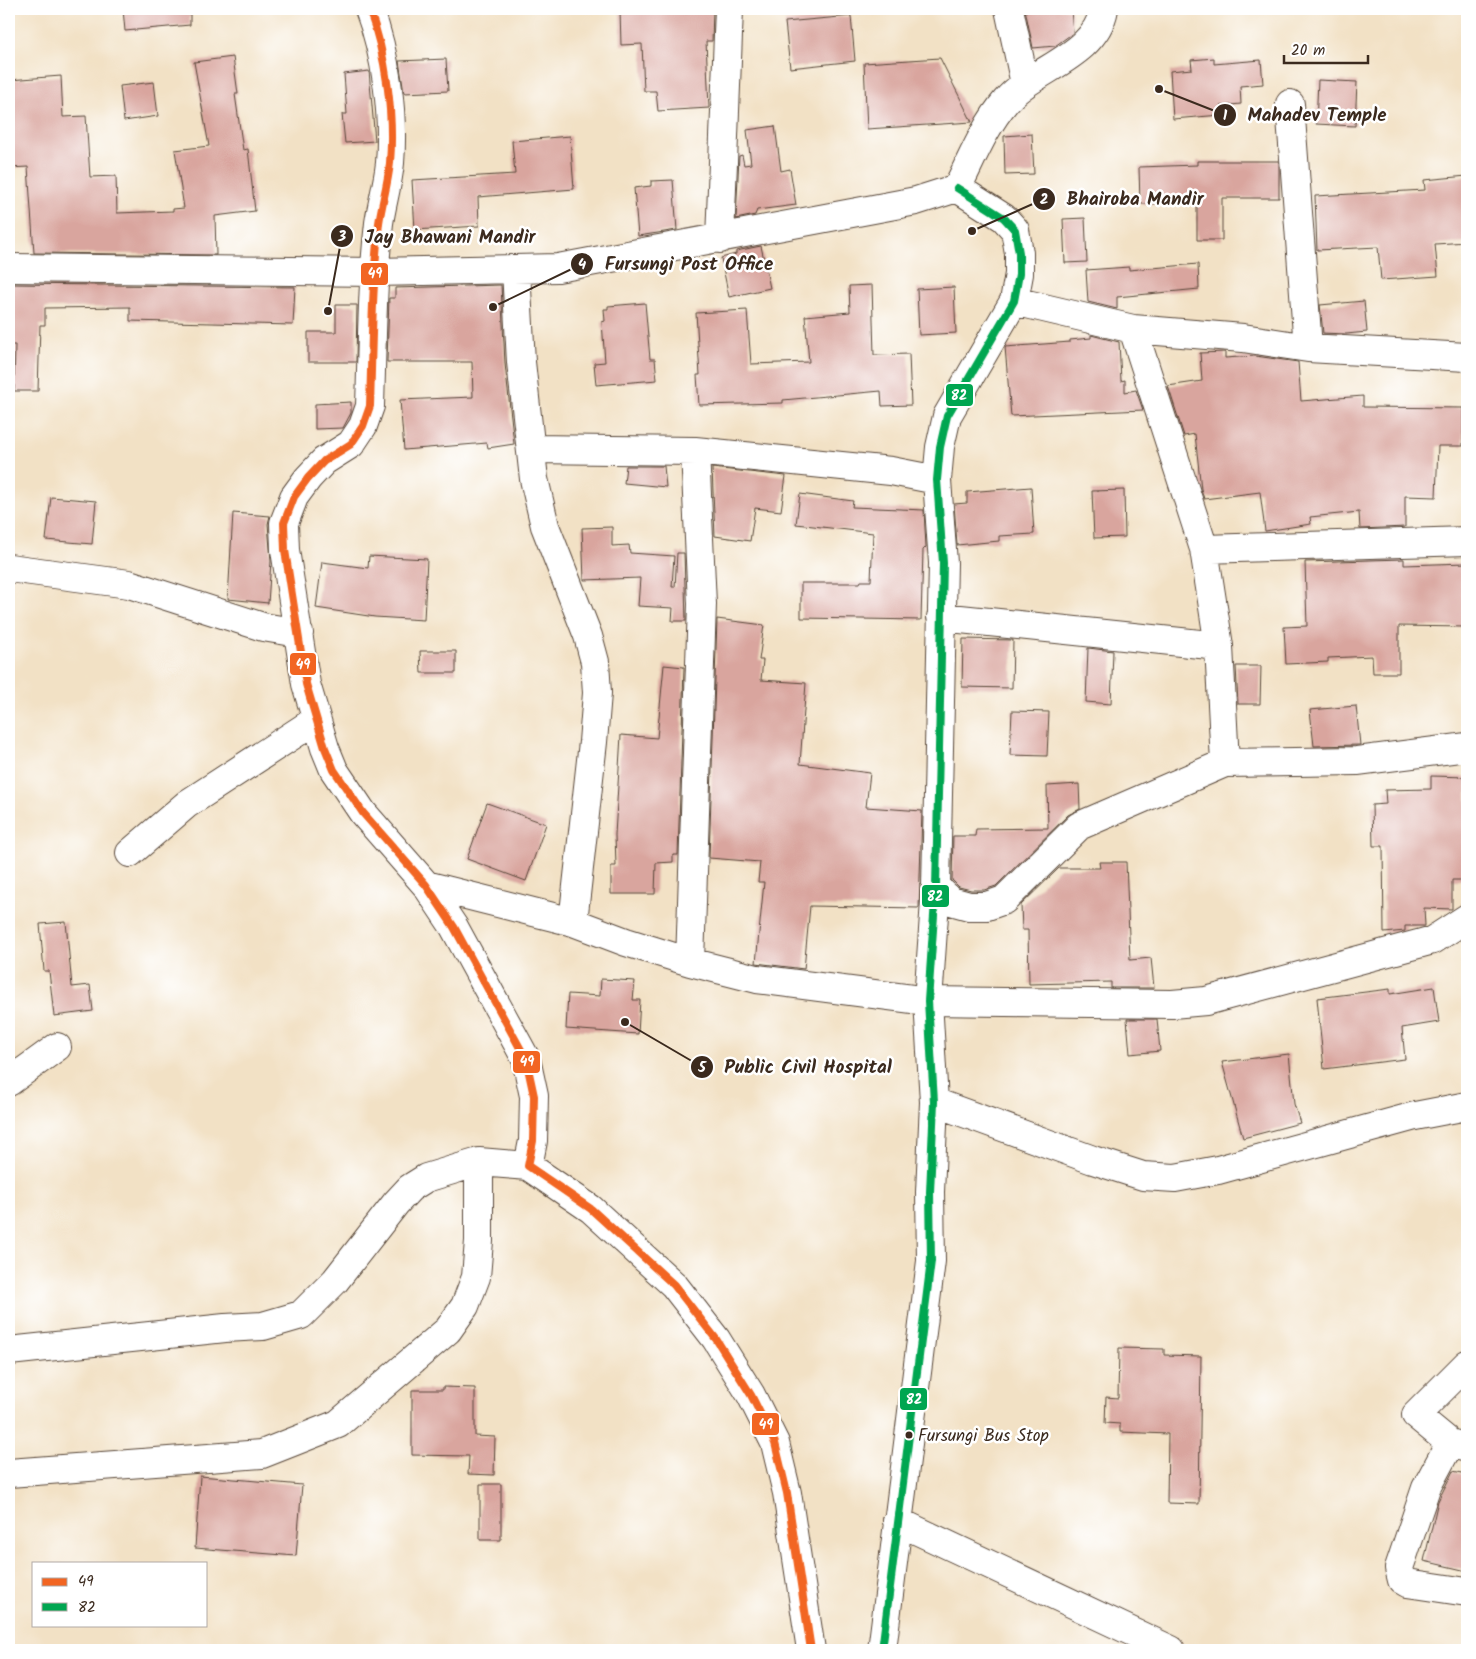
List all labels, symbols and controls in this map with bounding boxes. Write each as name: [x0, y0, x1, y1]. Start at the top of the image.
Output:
scale bar: [1284, 32, 1367, 64]
text: 20 m: [1291, 39, 1325, 63]
callout: Mahadev Temple: [1213, 98, 1397, 132]
text: Mahadev Temple: [1247, 101, 1387, 131]
text: 1: [1223, 104, 1228, 128]
callout: Bhairoba Mandir: [1031, 182, 1213, 216]
text: Bhairoba Mandir: [1066, 185, 1205, 215]
text: 2: [1040, 188, 1049, 212]
callout: Jay Bhawani Mandir: [330, 219, 546, 253]
text: Jay Bhawani Mandir: [365, 223, 537, 253]
text: 3: [337, 225, 346, 249]
callout: Fursungi Post Office: [569, 247, 783, 281]
text: Fursungi Post Office: [605, 250, 773, 280]
text: 4: [578, 253, 586, 277]
line badge: 49: [360, 262, 389, 286]
text: 49: [368, 263, 382, 285]
line badge: 82: [945, 383, 974, 407]
text: 82: [951, 385, 967, 407]
line badge: 49: [289, 652, 317, 676]
text: 49: [296, 654, 310, 676]
line badge: 82: [921, 884, 950, 908]
text: 82: [927, 886, 943, 908]
line badge: 49: [512, 1050, 541, 1074]
callout: Public Civil Hospital: [690, 1050, 902, 1084]
text: 49: [520, 1051, 534, 1073]
text: Public Civil Hospital: [724, 1053, 893, 1083]
text: 5: [697, 1056, 707, 1080]
line badge: 82: [899, 1387, 928, 1411]
text: 82: [906, 1389, 922, 1411]
line badge: 49: [751, 1412, 780, 1436]
text: 49: [759, 1414, 773, 1436]
place label: Fursungi Bus Stop: [918, 1423, 1049, 1450]
marker: Fursungi Bus Stop: [904, 1430, 914, 1440]
legend: [32, 1562, 208, 1626]
text: 49: [78, 1570, 94, 1594]
text: 82: [78, 1596, 96, 1620]

